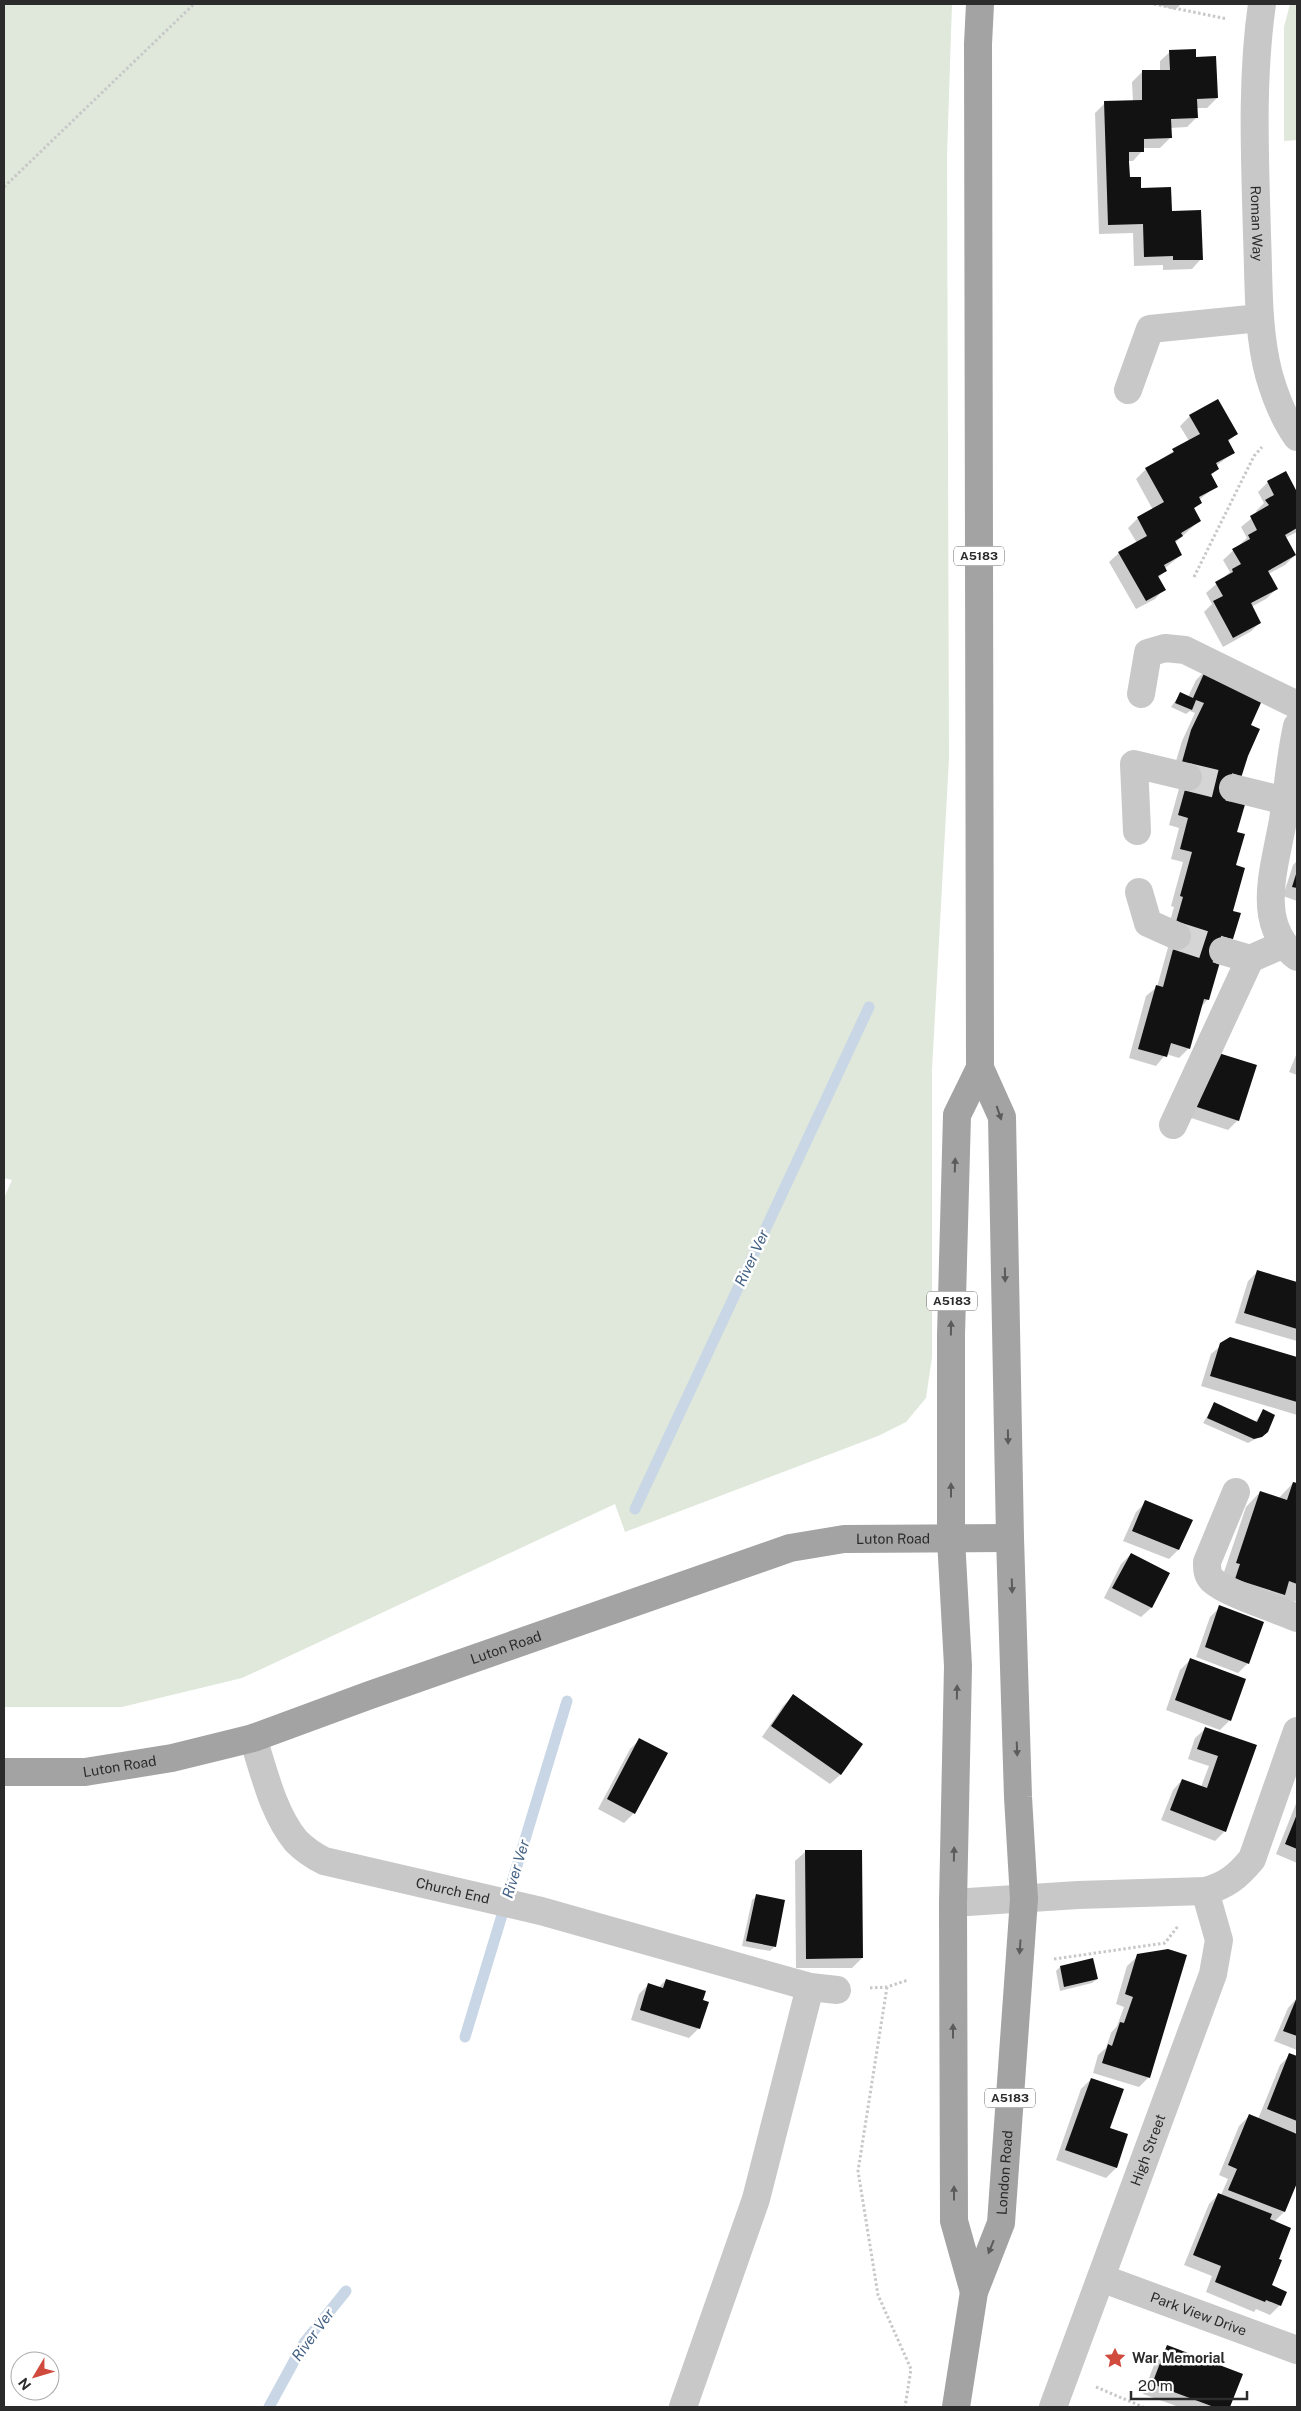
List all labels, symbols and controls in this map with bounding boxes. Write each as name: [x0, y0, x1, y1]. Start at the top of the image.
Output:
street label: Roman Way: [1248, 185, 1266, 262]
road number: A5183: [954, 546, 1004, 566]
one-way arrow: [995, 1106, 1003, 1121]
one-way arrow: [952, 1157, 960, 1173]
water label: River Ver: [731, 1227, 772, 1289]
one-way arrow: [1001, 1267, 1009, 1283]
road number: A5183: [927, 1292, 977, 1310]
one-way arrow: [947, 1320, 955, 1336]
one-way arrow: [1004, 1430, 1012, 1446]
one-way arrow: [947, 1482, 955, 1498]
street label: Luton Road: [856, 1530, 930, 1547]
one-way arrow: [1008, 1579, 1016, 1595]
street label: Luton Road: [468, 1628, 543, 1667]
one-way arrow: [953, 1683, 961, 1699]
one-way arrow: [1013, 1741, 1021, 1757]
street label: Luton Road: [82, 1753, 157, 1780]
water label: River Ver: [499, 1837, 533, 1900]
one-way arrow: [950, 1846, 958, 1862]
street label: Church End: [414, 1874, 491, 1907]
one-way arrow: [1016, 1940, 1024, 1956]
one-way arrow: [949, 2022, 957, 2038]
road number: A5183: [985, 2088, 1035, 2108]
street label: High Street: [1127, 2112, 1169, 2188]
street label: London Road: [994, 2130, 1016, 2215]
one-way arrow: [950, 2185, 958, 2201]
one-way arrow: [987, 2240, 994, 2255]
street label: Park View Drive: [1148, 2289, 1249, 2339]
water label: River Ver: [288, 2305, 337, 2364]
place icon: War Memorial: [1102, 2345, 1128, 2371]
place label: War Memorial: [1132, 2350, 1225, 2366]
north arrow: [10, 2351, 60, 2401]
scale bar: [1131, 2368, 1247, 2400]
text: N: [15, 2375, 34, 2393]
text: 20 m: [1138, 2377, 1173, 2394]

